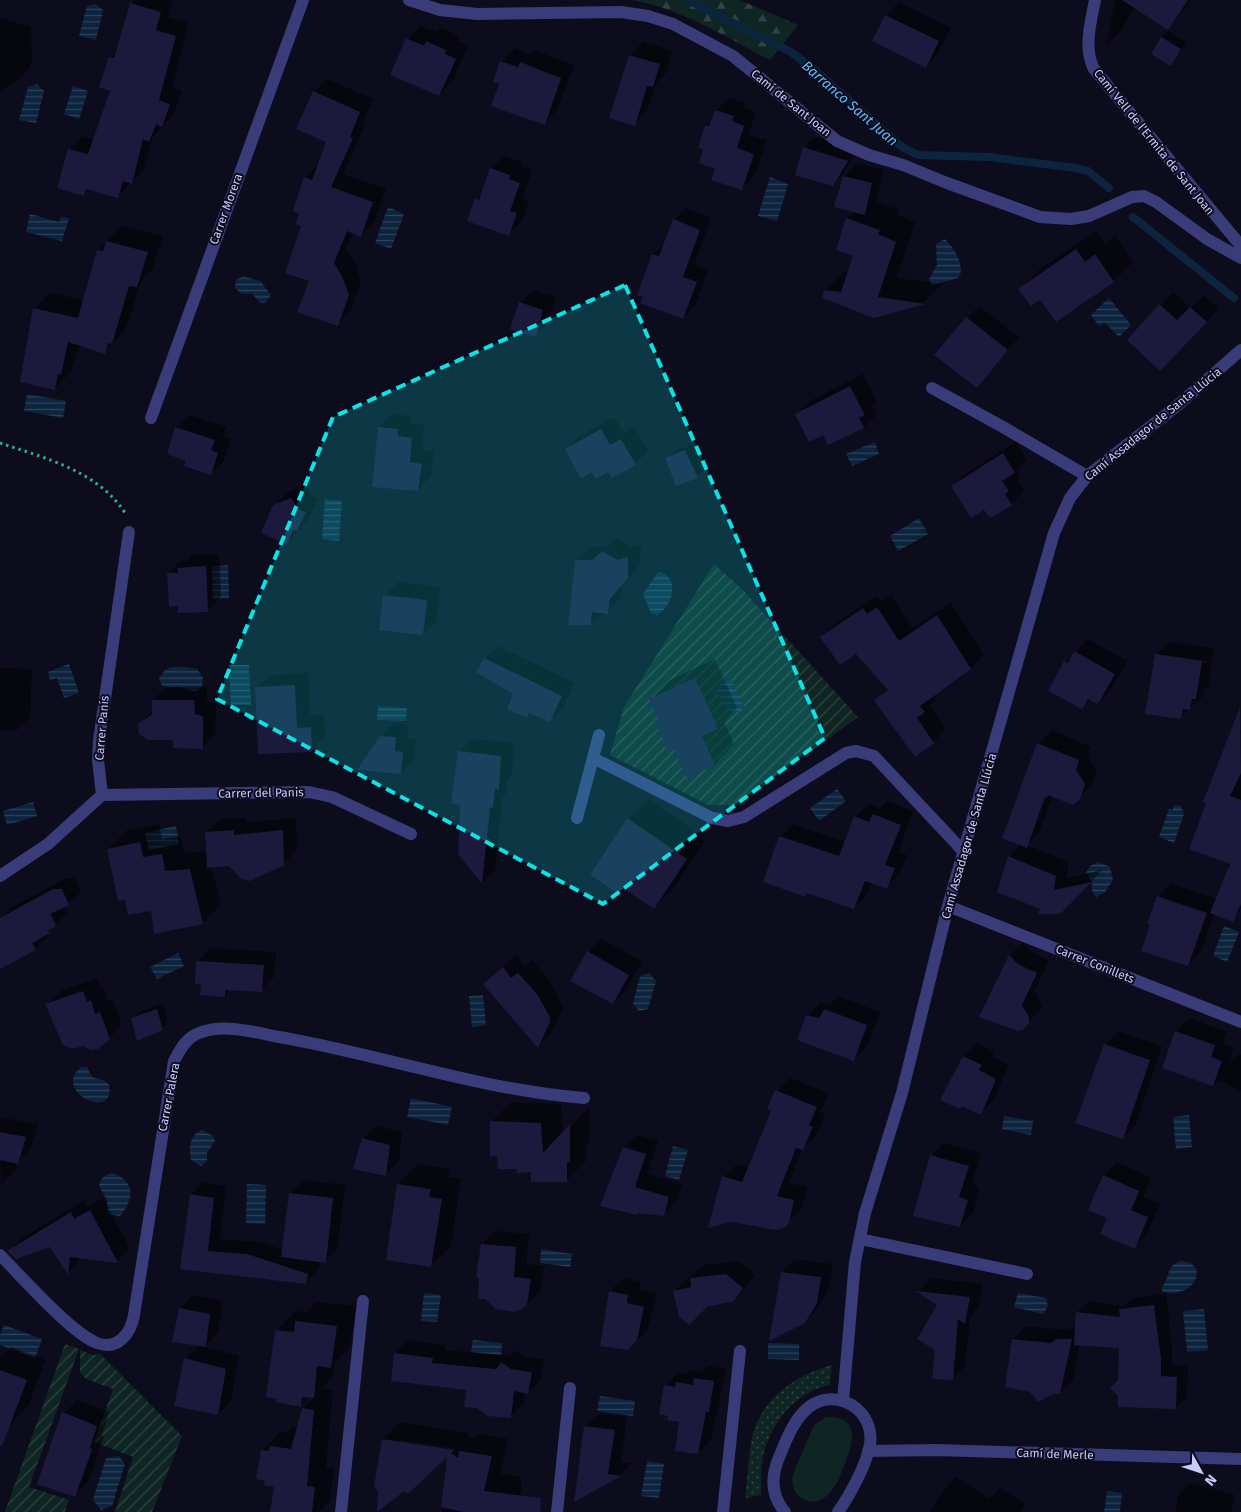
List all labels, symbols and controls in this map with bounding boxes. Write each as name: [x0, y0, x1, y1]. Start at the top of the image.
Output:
water label: Barranco Sant Juan: [798, 57, 901, 150]
street label: Camí Vell de l'Ermita de Sant Joan: [1091, 66, 1217, 218]
street label: Camí de Sant Joan: [748, 67, 834, 139]
street label: Carrer Morera: [207, 172, 245, 246]
street label: Camí Assadagor de Santa Llúcia: [1082, 365, 1224, 483]
street label: Carrer Panís: [92, 695, 112, 761]
street label: Camí Assadagor de Santa Llúcia: [939, 752, 999, 920]
street label: Carrer del Panis: [218, 785, 304, 801]
street label: Carrer Conillets: [1054, 942, 1137, 986]
street label: Carrer Palera: [155, 1061, 183, 1133]
street label: Camí de Merle: [1016, 1446, 1094, 1462]
north arrow: [1176, 1447, 1226, 1497]
text: N: [1201, 1471, 1220, 1489]

